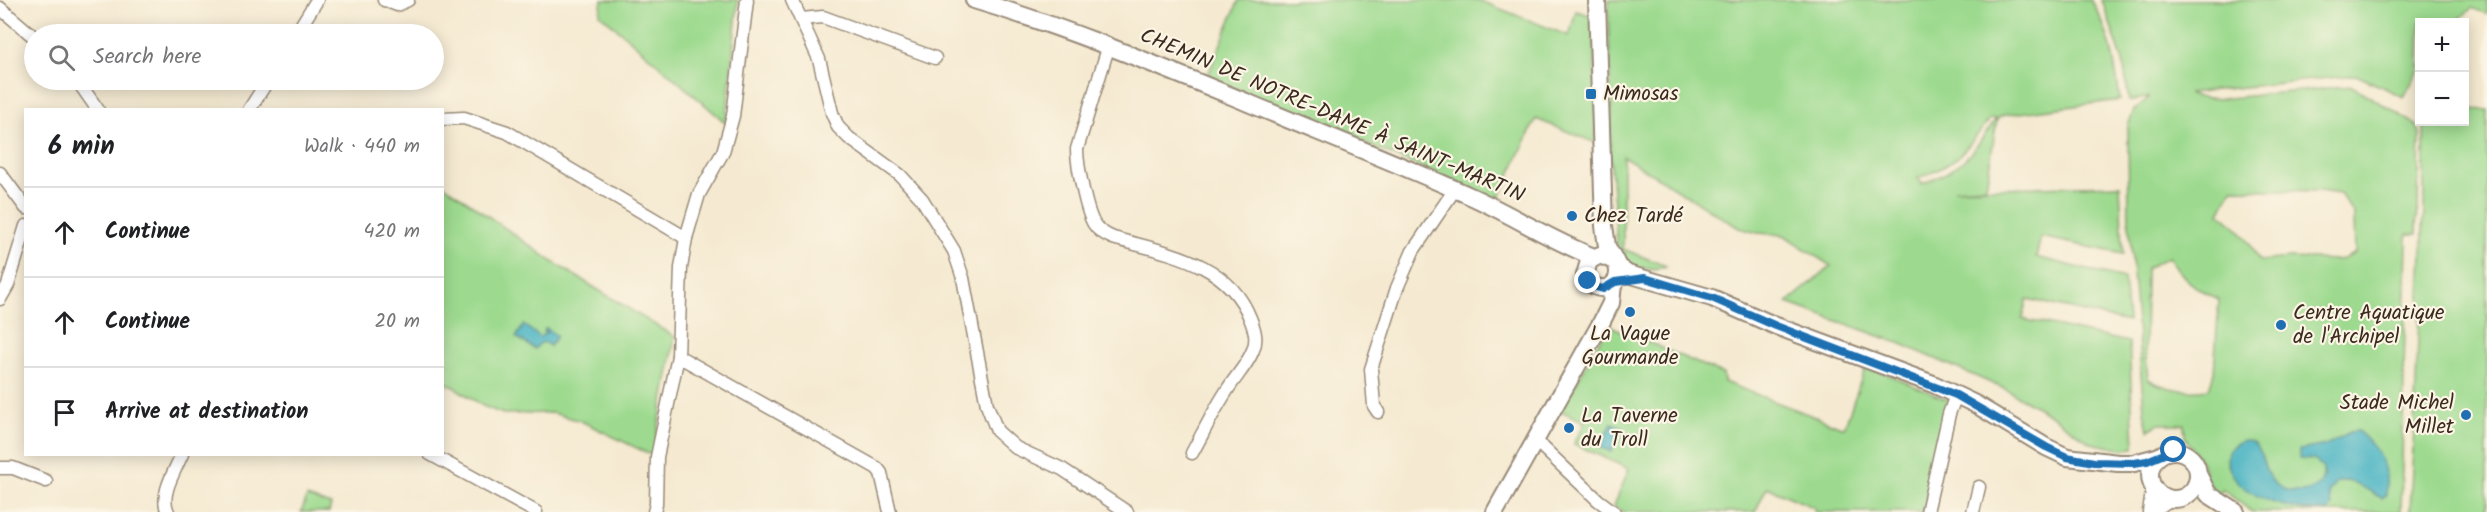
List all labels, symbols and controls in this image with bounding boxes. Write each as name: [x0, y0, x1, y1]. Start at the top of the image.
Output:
map controls: [2415, 18, 2469, 126]
button: +: [2415, 18, 2469, 72]
street label: CHEMIN DE NOTRE-DAME À SAINT-MARTIN: [1134, 20, 1530, 212]
search box: [24, 24, 444, 90]
text: Search here: [93, 40, 201, 75]
icon: search: [45, 41, 78, 74]
button: −: [2415, 72, 2469, 126]
place label: Mimosas: [1603, 78, 1679, 111]
marker: Mimosas: [1584, 87, 1598, 101]
text: 6 min: [48, 126, 115, 168]
text: Walk · 440 m: [304, 131, 420, 163]
place label: Chez Tardé: [1584, 200, 1683, 233]
marker: Chez Tardé: [1565, 209, 1579, 223]
text: Continue: [105, 215, 190, 250]
icon: ahead: [48, 216, 81, 249]
text: 420 m: [363, 216, 420, 248]
route end: [1574, 267, 1600, 293]
place label: Centre Aquatique de l'Archipel: [2293, 297, 2445, 354]
text: Continue: [105, 305, 190, 340]
marker: La Vague Gourmande: [1623, 305, 1637, 319]
icon: ahead: [48, 306, 81, 339]
text: 20 m: [374, 306, 420, 338]
place label: La Vague Gourmande: [1581, 318, 1679, 375]
marker: Centre Aquatique de l'Archipel: [2274, 318, 2288, 332]
place label: Stade Michel Millet: [2340, 387, 2455, 444]
text: Arrive at destination: [105, 395, 308, 430]
icon: arrive: [48, 396, 81, 429]
place label: La Taverne du Troll: [1581, 400, 1678, 457]
marker: Stade Michel Millet: [2459, 408, 2473, 422]
marker: La Taverne du Troll: [1562, 421, 1576, 435]
route start: [2160, 436, 2186, 462]

